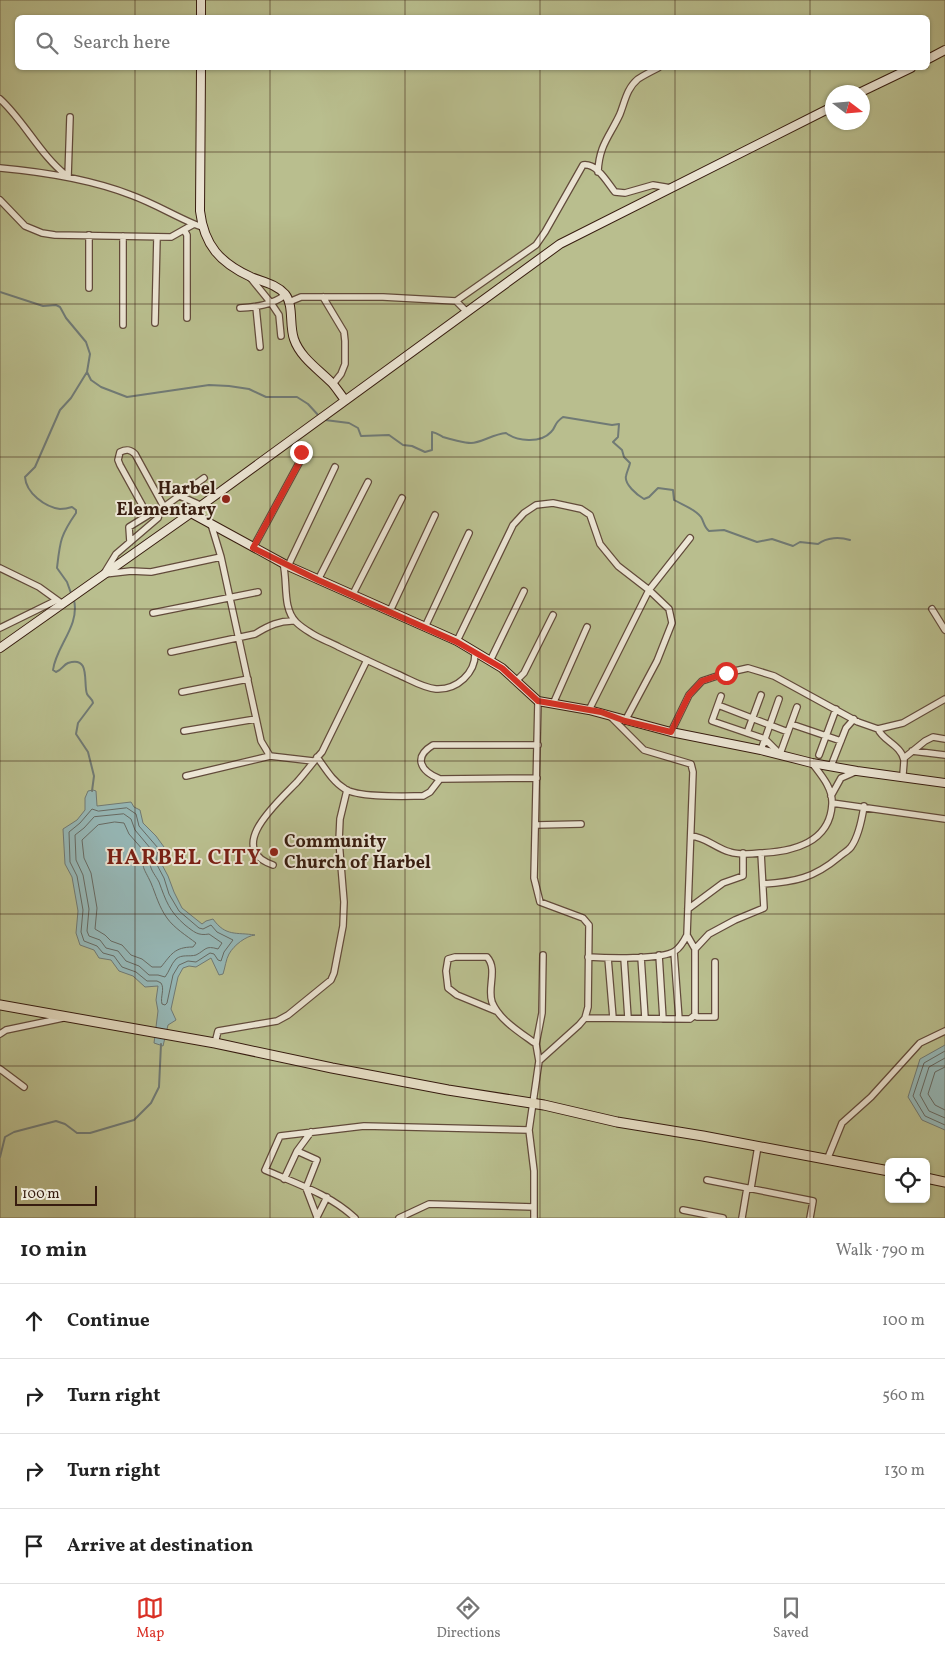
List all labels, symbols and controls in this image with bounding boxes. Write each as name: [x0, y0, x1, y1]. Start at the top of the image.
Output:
search box: [15, 15, 930, 70]
icon: search: [33, 29, 61, 57]
text: Search here: [73, 30, 170, 56]
north arrow: [825, 85, 870, 130]
route end: [290, 441, 313, 464]
place label: Harbel Elementary: [116, 477, 216, 523]
marker: Harbel Elementary: [220, 493, 232, 505]
route start: [715, 662, 738, 685]
place label: Community Church of Harbel: [284, 830, 431, 876]
district label: HARBEL CITY: [106, 843, 262, 874]
marker: Community Church of Harbel: [268, 846, 280, 858]
map controls: [885, 1158, 930, 1203]
button: locate: [885, 1158, 930, 1203]
scale bar: [15, 1183, 98, 1206]
text: 100 m: [22, 1185, 60, 1204]
text: 10 min: [20, 1236, 87, 1265]
text: Walk · 790 m: [836, 1240, 925, 1262]
icon: ahead: [20, 1307, 48, 1335]
text: Continue: [67, 1308, 150, 1334]
text: 100 m: [882, 1310, 925, 1332]
icon: right: [20, 1382, 48, 1410]
text: Turn right: [67, 1383, 160, 1409]
text: 560 m: [882, 1385, 925, 1407]
icon: right: [20, 1457, 48, 1485]
text: Turn right: [67, 1458, 160, 1484]
text: 130 m: [884, 1460, 925, 1482]
icon: arrive: [20, 1532, 48, 1560]
text: Arrive at destination: [67, 1533, 253, 1559]
tab: Map: [136, 1594, 164, 1643]
tab: Directions: [436, 1594, 501, 1643]
tab: Saved: [773, 1594, 809, 1643]

